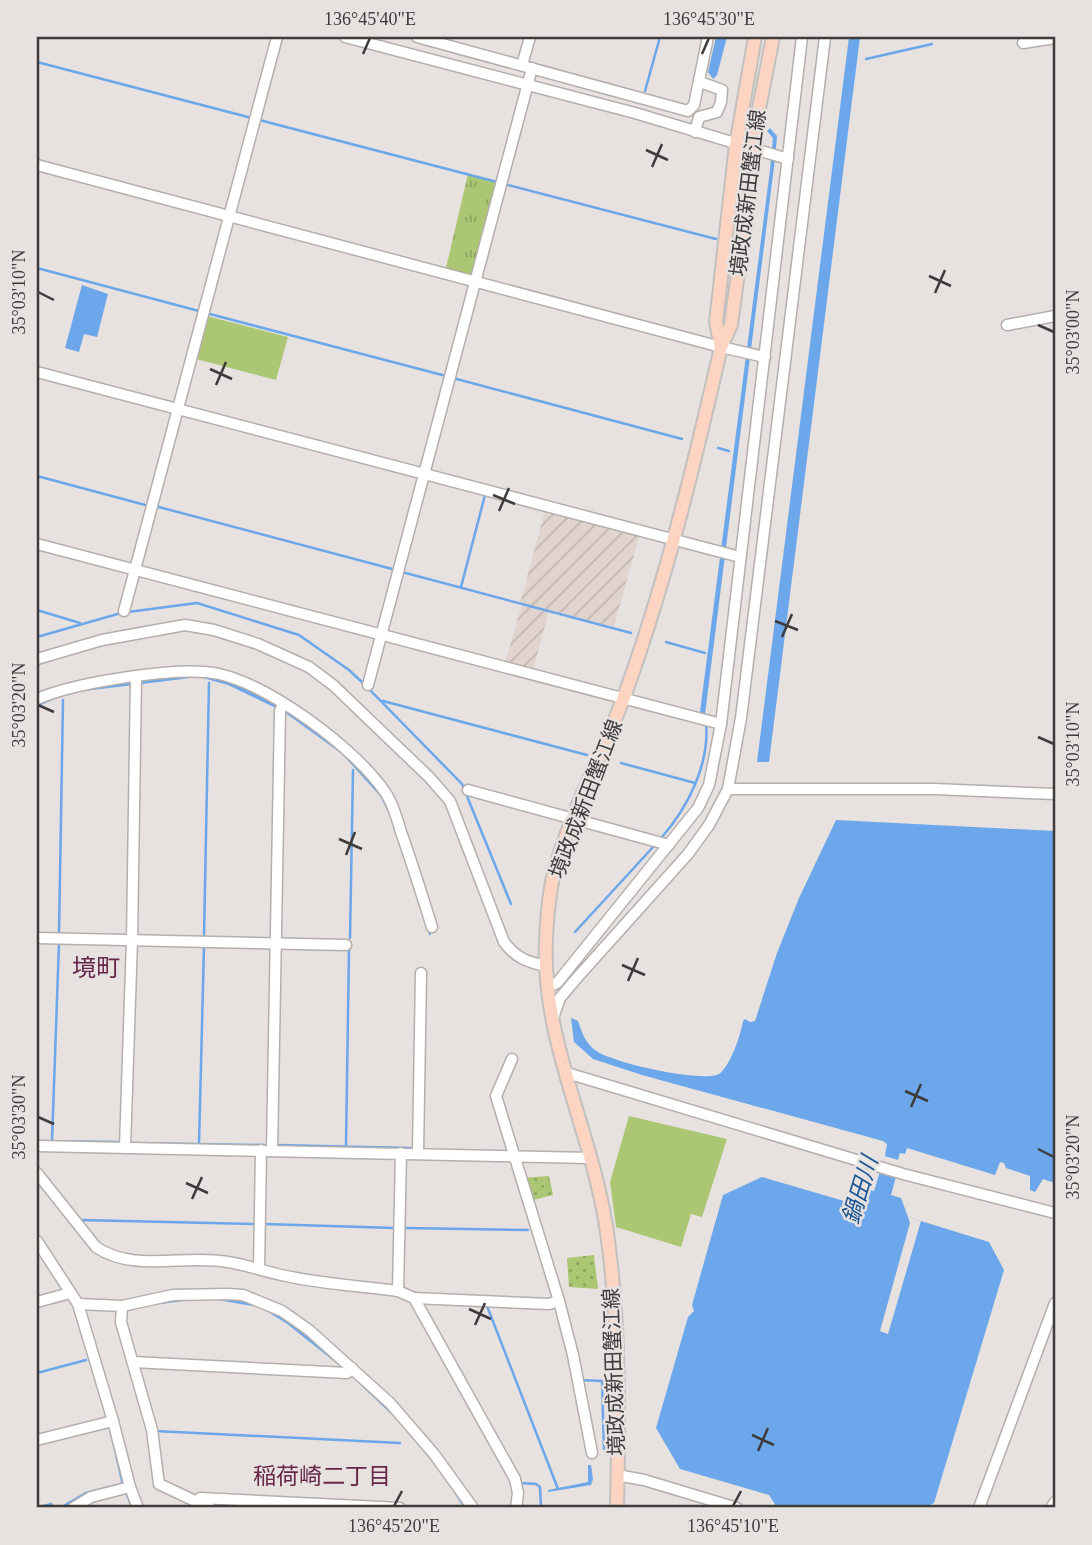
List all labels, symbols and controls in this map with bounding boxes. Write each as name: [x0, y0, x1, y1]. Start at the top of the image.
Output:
text: 136°45'40"E: [324, 9, 416, 29]
text: 136°45'30"E: [663, 9, 755, 29]
street label: 境政成新田蟹江線: [726, 108, 770, 278]
text: 35°03'10"N: [9, 250, 29, 334]
text: 35°03'00"N: [1063, 290, 1083, 374]
text: 35°03'20"N: [9, 663, 29, 747]
text: 35°03'10"N: [1063, 702, 1083, 786]
street label: 境政成新田蟹江線: [545, 716, 627, 882]
district label: 境町: [72, 955, 120, 981]
text: 35°03'30"N: [9, 1075, 29, 1159]
text: 35°03'20"N: [1063, 1115, 1083, 1199]
water label: 鍋田川: [838, 1151, 883, 1227]
street label: 境政成新田蟹江線: [599, 1288, 629, 1456]
district label: 稲荷崎二丁目: [253, 1464, 391, 1489]
text: 136°45'20"E: [348, 1516, 440, 1536]
text: 136°45'10"E: [687, 1516, 779, 1536]

